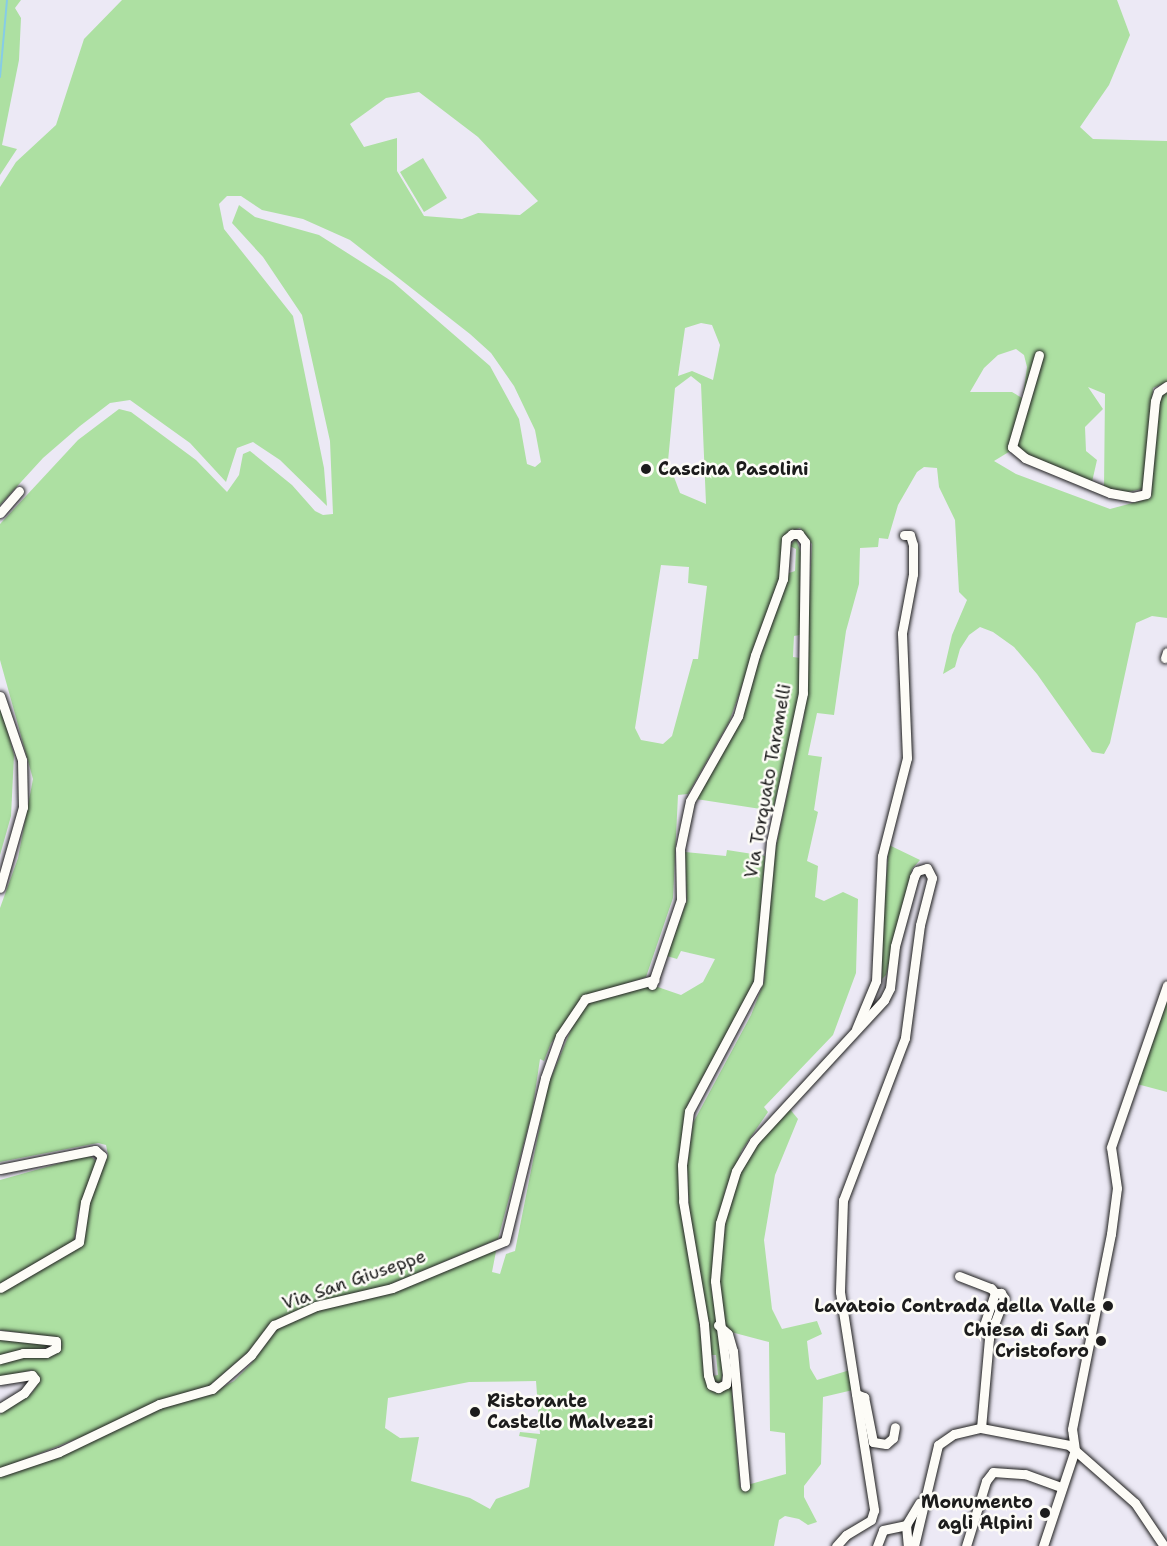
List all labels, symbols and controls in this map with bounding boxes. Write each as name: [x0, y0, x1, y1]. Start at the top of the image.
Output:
place label: Cascina Pasolini: [658, 458, 809, 480]
marker: Cascina Pasolini: [639, 462, 653, 476]
street label: Via Torquato Taramelli: [740, 682, 796, 880]
street label: Via San Giuseppe: [279, 1245, 429, 1315]
place label: Lavatoio Contrada della Valle: [814, 1295, 1096, 1317]
marker: Lavatoio Contrada della Valle: [1101, 1299, 1115, 1313]
place label: Chiesa di San Cristoforo: [964, 1320, 1089, 1362]
marker: Chiesa di San Cristoforo: [1094, 1334, 1108, 1348]
place label: Ristorante Castello Malvezzi: [487, 1391, 654, 1434]
marker: Ristorante Castello Malvezzi: [468, 1405, 482, 1419]
place label: Monumento agli Alpini: [921, 1492, 1033, 1534]
marker: Monumento agli Alpini: [1038, 1506, 1052, 1520]

